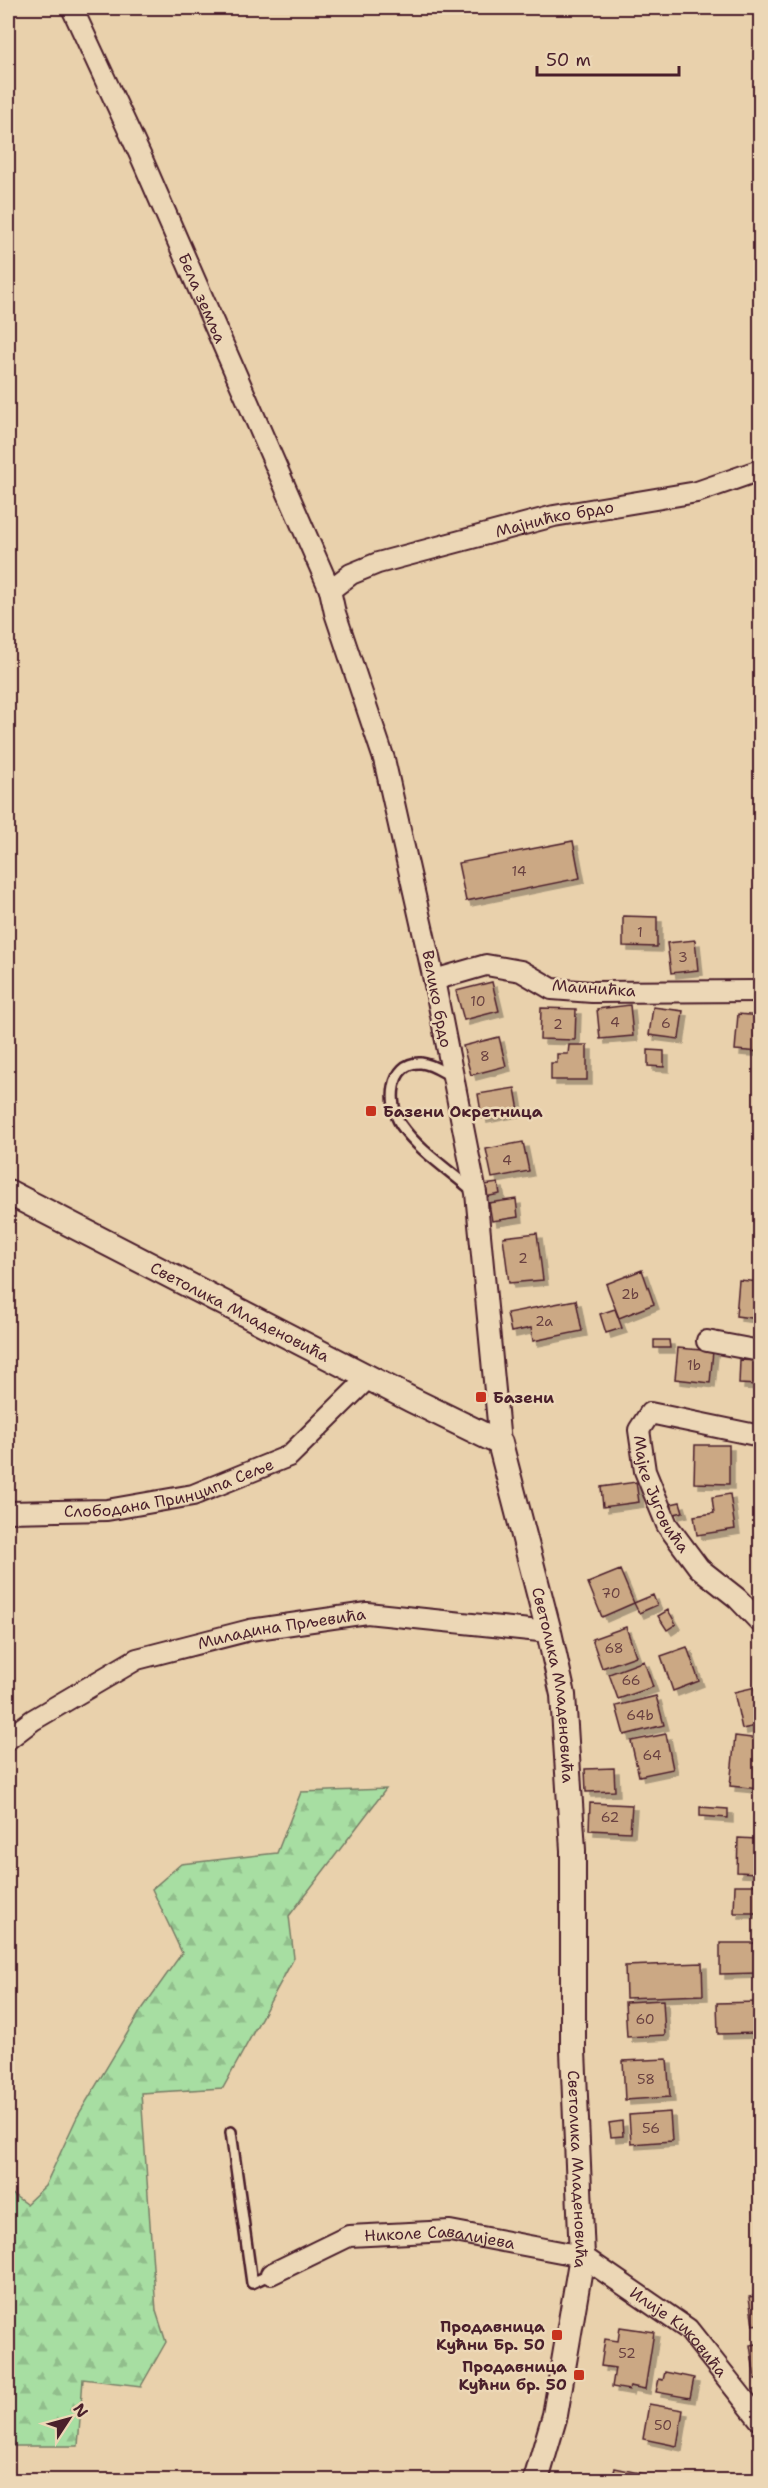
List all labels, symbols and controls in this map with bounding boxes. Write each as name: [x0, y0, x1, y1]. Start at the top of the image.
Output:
scale bar: [537, 39, 680, 77]
text: 50 m: [546, 48, 591, 72]
street label: Бела земља: [174, 250, 231, 346]
street label: Мајнићко брдо: [493, 496, 615, 542]
house number: 14: [511, 862, 527, 880]
house number: 1: [637, 923, 643, 941]
house number: 3: [678, 948, 688, 966]
street label: Велико брдо: [417, 949, 457, 1049]
street label: Маинићка: [551, 975, 637, 1001]
house number: 10: [470, 992, 486, 1010]
house number: 4: [610, 1013, 620, 1031]
house number: 6: [661, 1014, 671, 1032]
house number: 2: [553, 1015, 563, 1033]
house number: 8: [480, 1047, 490, 1065]
place label: Базени Окретница: [383, 1101, 543, 1122]
marker: Базени Окретница: [364, 1104, 378, 1118]
house number: 4: [502, 1151, 512, 1169]
house number: 2: [518, 1249, 528, 1267]
street label: Светолика Младеновића: [147, 1257, 333, 1366]
house number: 2b: [621, 1285, 639, 1303]
house number: 2a: [535, 1312, 553, 1330]
house number: 1b: [687, 1356, 701, 1374]
place label: Базени: [493, 1387, 554, 1408]
marker: Базени: [474, 1390, 488, 1404]
street label: Мајке Југовића: [629, 1434, 694, 1557]
street label: Слободана Принципа Сеље: [64, 1453, 277, 1521]
house number: 70: [601, 1584, 621, 1602]
street label: Светолика Младеновића: [527, 1585, 579, 1784]
street label: Миладина Прљевића: [195, 1603, 367, 1654]
house number: 68: [604, 1639, 624, 1657]
house number: 66: [621, 1671, 641, 1689]
house number: 64b: [626, 1706, 654, 1724]
house number: 64: [642, 1746, 662, 1764]
house number: 62: [601, 1808, 619, 1826]
house number: 60: [635, 2010, 655, 2028]
street label: Светолика Младеновића: [563, 2070, 593, 2270]
house number: 58: [637, 2070, 655, 2088]
house number: 56: [642, 2119, 660, 2137]
street label: Николе Савалијева: [364, 2220, 517, 2254]
street label: Илије Киковића: [626, 2282, 732, 2381]
place label: Продавница Кућни Бр. 50: [436, 2316, 545, 2355]
marker: Продавница Кућни Бр. 50: [550, 2328, 564, 2342]
house number: 52: [618, 2344, 636, 2362]
place label: Продавница Кућни бр. 50: [459, 2356, 567, 2395]
marker: Продавница Кућни бр. 50: [572, 2368, 586, 2382]
north arrow: [39, 2389, 99, 2449]
text: N: [69, 2399, 93, 2422]
house number: 50: [654, 2416, 672, 2434]

